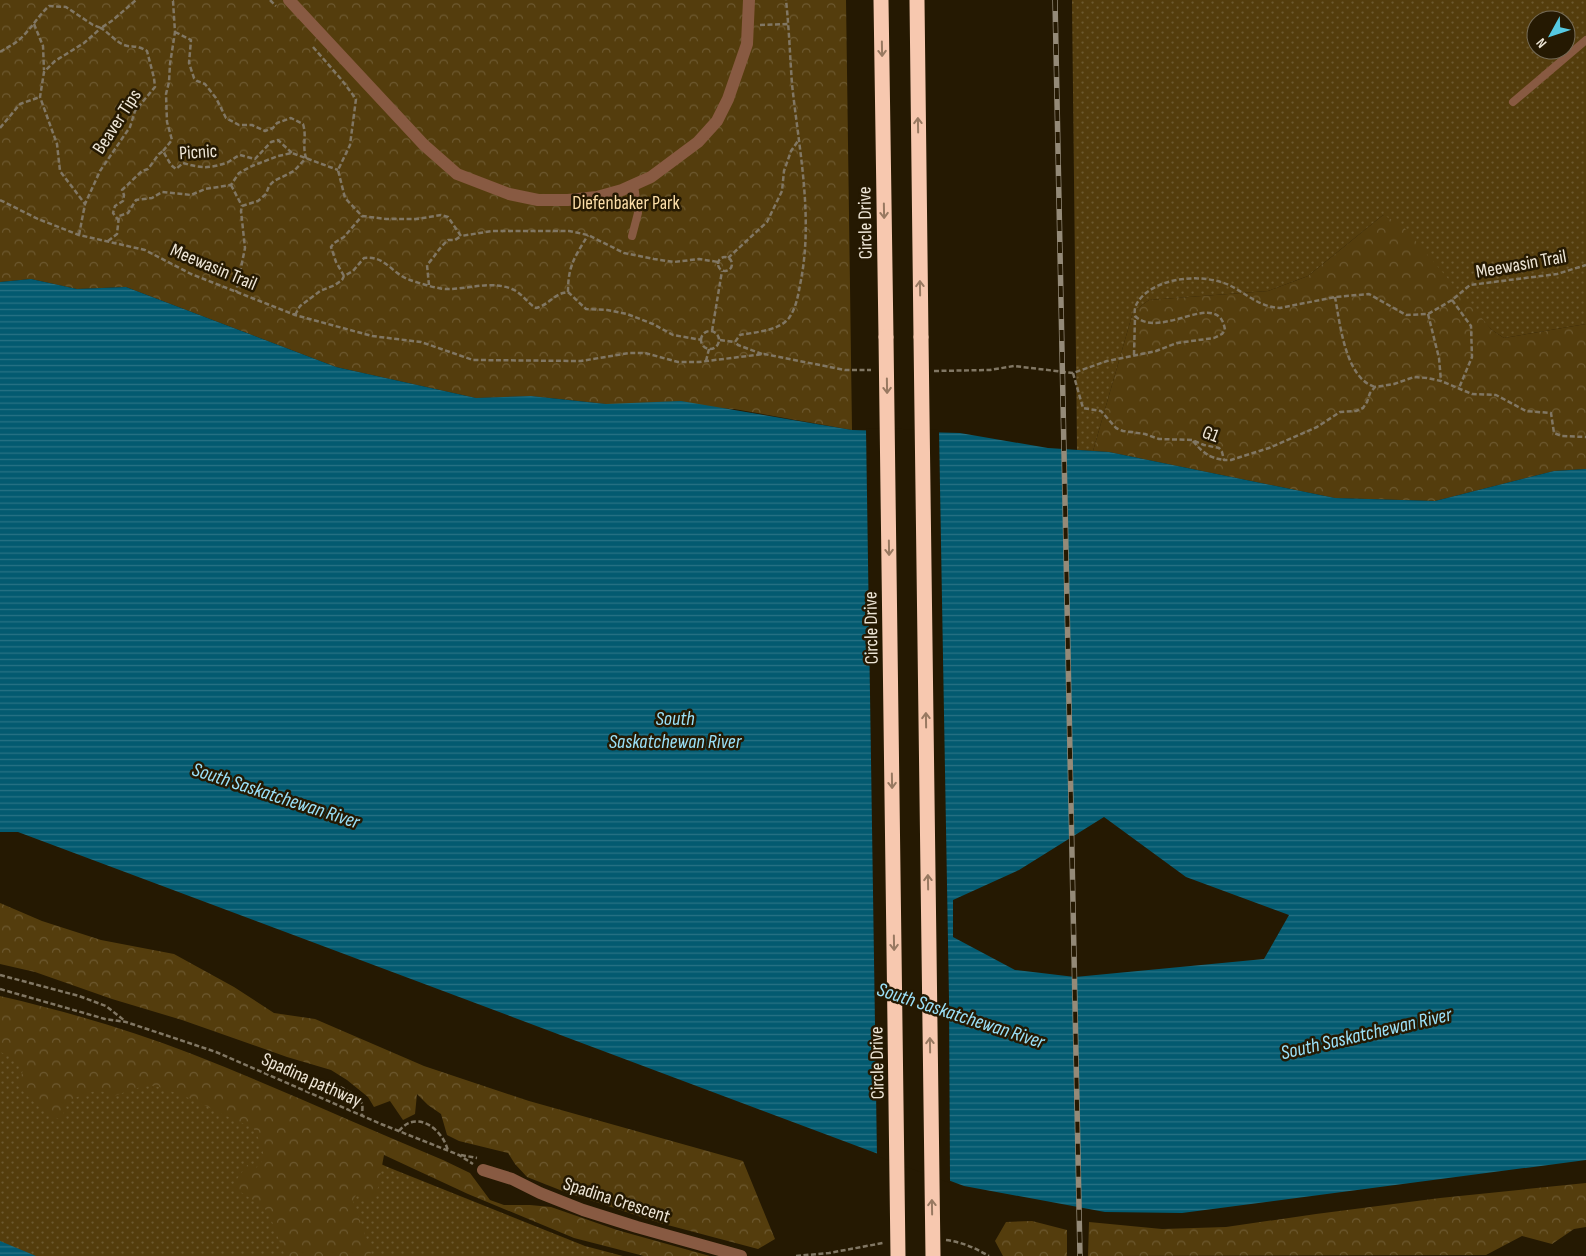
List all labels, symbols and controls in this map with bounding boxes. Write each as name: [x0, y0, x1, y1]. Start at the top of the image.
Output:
north arrow: [1526, 10, 1576, 60]
text: N: [1533, 35, 1550, 51]
one-way arrow: [877, 40, 887, 56]
street label: Beaver Tips: [88, 85, 147, 158]
one-way arrow: [913, 118, 923, 134]
street label: Picnic: [178, 140, 218, 165]
street label: Circle Drive: [853, 186, 878, 260]
park label: Diefenbaker Park: [572, 192, 680, 215]
one-way arrow: [879, 202, 889, 219]
street label: Meewasin Trail: [167, 239, 260, 296]
street label: Meewasin Trail: [1474, 245, 1568, 284]
one-way arrow: [915, 280, 925, 296]
one-way arrow: [882, 378, 892, 394]
street label: G1: [1199, 421, 1222, 448]
one-way arrow: [884, 540, 894, 556]
street label: Circle Drive: [859, 591, 884, 665]
water label: South Saskatchewan River: [609, 707, 743, 754]
one-way arrow: [921, 712, 931, 728]
water label: South Saskatchewan River: [189, 758, 364, 835]
one-way arrow: [887, 772, 897, 789]
one-way arrow: [923, 875, 933, 891]
one-way arrow: [889, 935, 899, 951]
water label: South Saskatchewan River: [874, 978, 1049, 1055]
water label: South Saskatchewan River: [1278, 1002, 1455, 1065]
street label: Circle Drive: [865, 1026, 890, 1100]
one-way arrow: [925, 1037, 935, 1054]
street label: Spadina pathway: [258, 1048, 366, 1113]
street label: Spadina Crescent: [560, 1172, 673, 1229]
one-way arrow: [927, 1200, 937, 1216]

